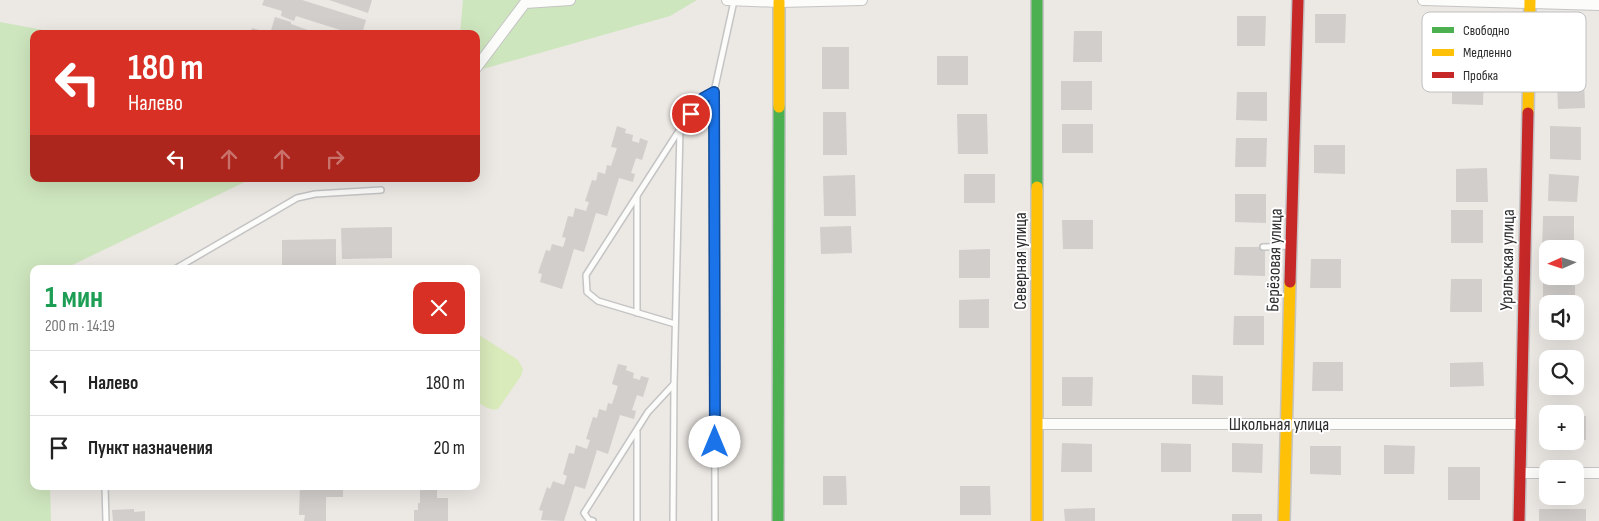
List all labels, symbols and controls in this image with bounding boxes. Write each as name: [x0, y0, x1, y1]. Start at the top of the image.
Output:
legend: [1422, 12, 1586, 92]
text: Свободно: [1463, 22, 1510, 39]
text: Медленно: [1463, 44, 1512, 61]
text: 180 m: [128, 47, 204, 90]
icon: left: [45, 50, 110, 115]
text: Пробка: [1463, 67, 1498, 84]
text: Налево: [128, 90, 183, 117]
pin: [670, 93, 712, 135]
icon: arrive: [677, 100, 705, 128]
icon: left: [162, 145, 190, 173]
icon: ahead: [215, 145, 243, 173]
icon: ahead: [268, 145, 296, 173]
icon: right: [321, 145, 349, 173]
street label: Берёзовая улица: [1262, 208, 1287, 312]
street label: Уральская улица: [1496, 209, 1519, 311]
street label: Северная улица: [1010, 212, 1031, 310]
north arrow: [1539, 240, 1584, 285]
map controls: [1539, 240, 1584, 505]
text: 1 мин: [45, 280, 103, 316]
button: close: [413, 282, 465, 334]
button: sound: [1539, 295, 1584, 340]
text: 200 m · 14:19: [45, 317, 115, 336]
button: search: [1539, 350, 1584, 395]
icon: left: [45, 369, 73, 397]
text: Налево: [88, 372, 138, 395]
text: 180 m: [426, 372, 465, 395]
button: +: [1539, 405, 1584, 450]
street label: Школьная улица: [1229, 414, 1329, 435]
position arrow: [688, 415, 740, 467]
icon: arrive: [45, 434, 73, 462]
text: Пункт назначения: [88, 437, 213, 460]
text: 20 m: [433, 437, 465, 460]
button: −: [1539, 460, 1584, 505]

